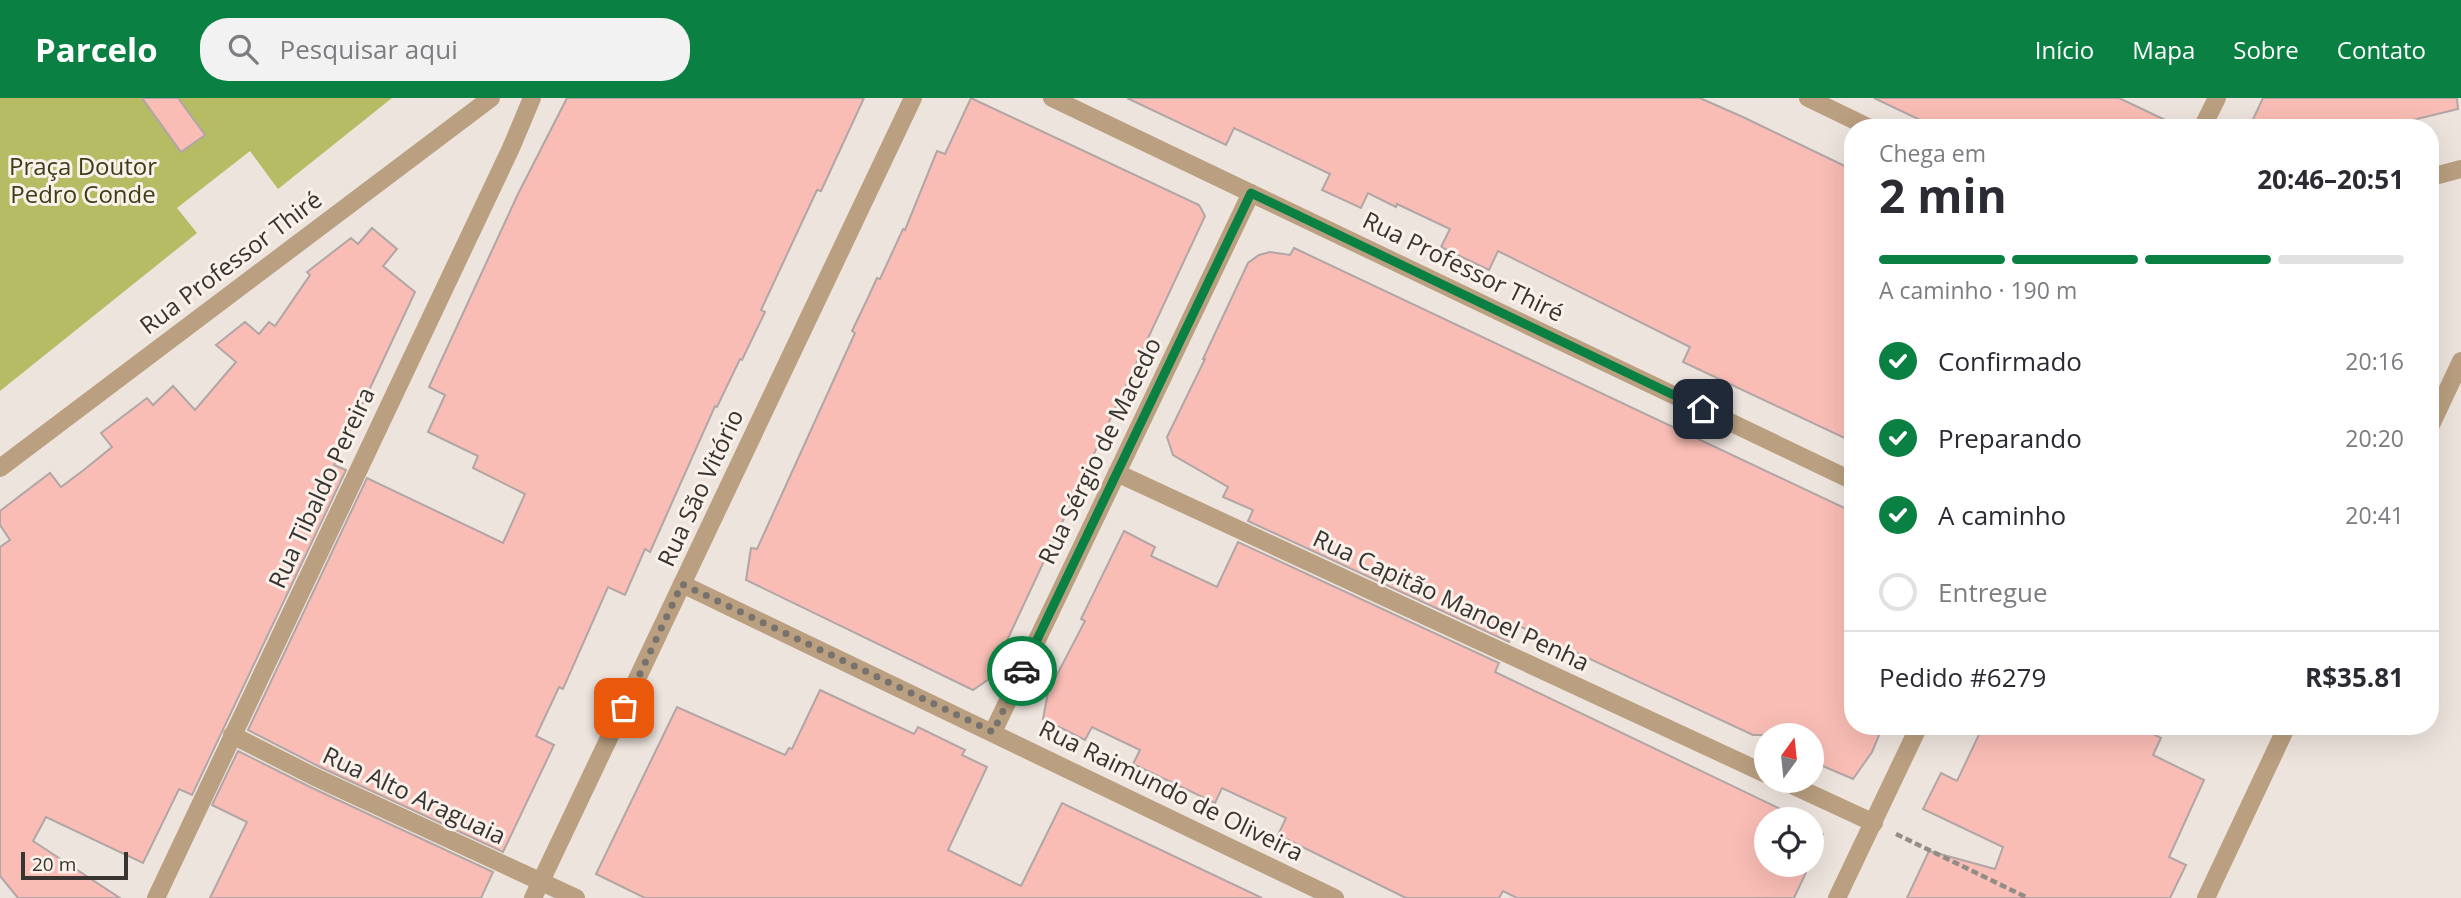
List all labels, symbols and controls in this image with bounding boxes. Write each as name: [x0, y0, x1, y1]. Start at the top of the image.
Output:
search box: [200, 18, 690, 81]
text: Parcelo: [35, 27, 158, 72]
icon: search: [224, 30, 262, 68]
text: Pesquisar aqui: [280, 31, 458, 67]
text: Início: [2035, 33, 2094, 66]
text: Mapa: [2132, 33, 2195, 66]
text: Sobre: [2233, 33, 2299, 66]
text: Contato: [2337, 33, 2426, 66]
text: Chega em: [1879, 137, 1986, 169]
park label: Praça Doutor Pedro Conde: [9, 149, 157, 210]
text: 20:46–20:51: [2257, 161, 2404, 197]
text: 2 min: [1879, 164, 2007, 226]
street label: Rua Professor Thiré: [132, 182, 328, 341]
street label: Rua Professor Thiré: [1358, 203, 1570, 329]
text: A caminho · 190 m: [1879, 274, 2077, 306]
street label: Rua Sérgio de Macedo: [1029, 331, 1168, 569]
icon: check: [1879, 342, 1917, 380]
text: Confirmado: [1938, 343, 2082, 379]
text: 20:16: [2345, 345, 2404, 377]
pin: [1673, 379, 1733, 439]
street label: Rua Tibaldo Pereira: [260, 382, 382, 593]
icon: home: [1684, 390, 1722, 428]
street label: Rua São Vitório: [649, 403, 751, 571]
icon: check: [1879, 419, 1917, 457]
text: Preparando: [1938, 420, 2082, 456]
text: 20:20: [2345, 422, 2404, 454]
icon: check: [1879, 496, 1917, 534]
text: A caminho: [1938, 497, 2066, 533]
text: 20:41: [2345, 499, 2404, 531]
street label: Rua Capitão Manoel Penha: [1308, 521, 1595, 678]
text: Entregue: [1938, 574, 2048, 610]
courier: [987, 636, 1057, 706]
icon: car: [1003, 652, 1041, 690]
text: Pedido #6279: [1879, 659, 2046, 695]
text: R$35.81: [2305, 659, 2404, 695]
pin: [594, 678, 654, 738]
icon: bag: [605, 689, 643, 727]
street label: Rua Raimundo de Oliveira: [1034, 711, 1309, 868]
north arrow: [1754, 723, 1824, 793]
map controls: [1754, 723, 1824, 877]
street label: Rua Alto Araguaia: [318, 738, 512, 852]
button: locate: [1754, 807, 1824, 877]
scale bar: [21, 849, 128, 881]
text: 20 m: [32, 851, 76, 877]

